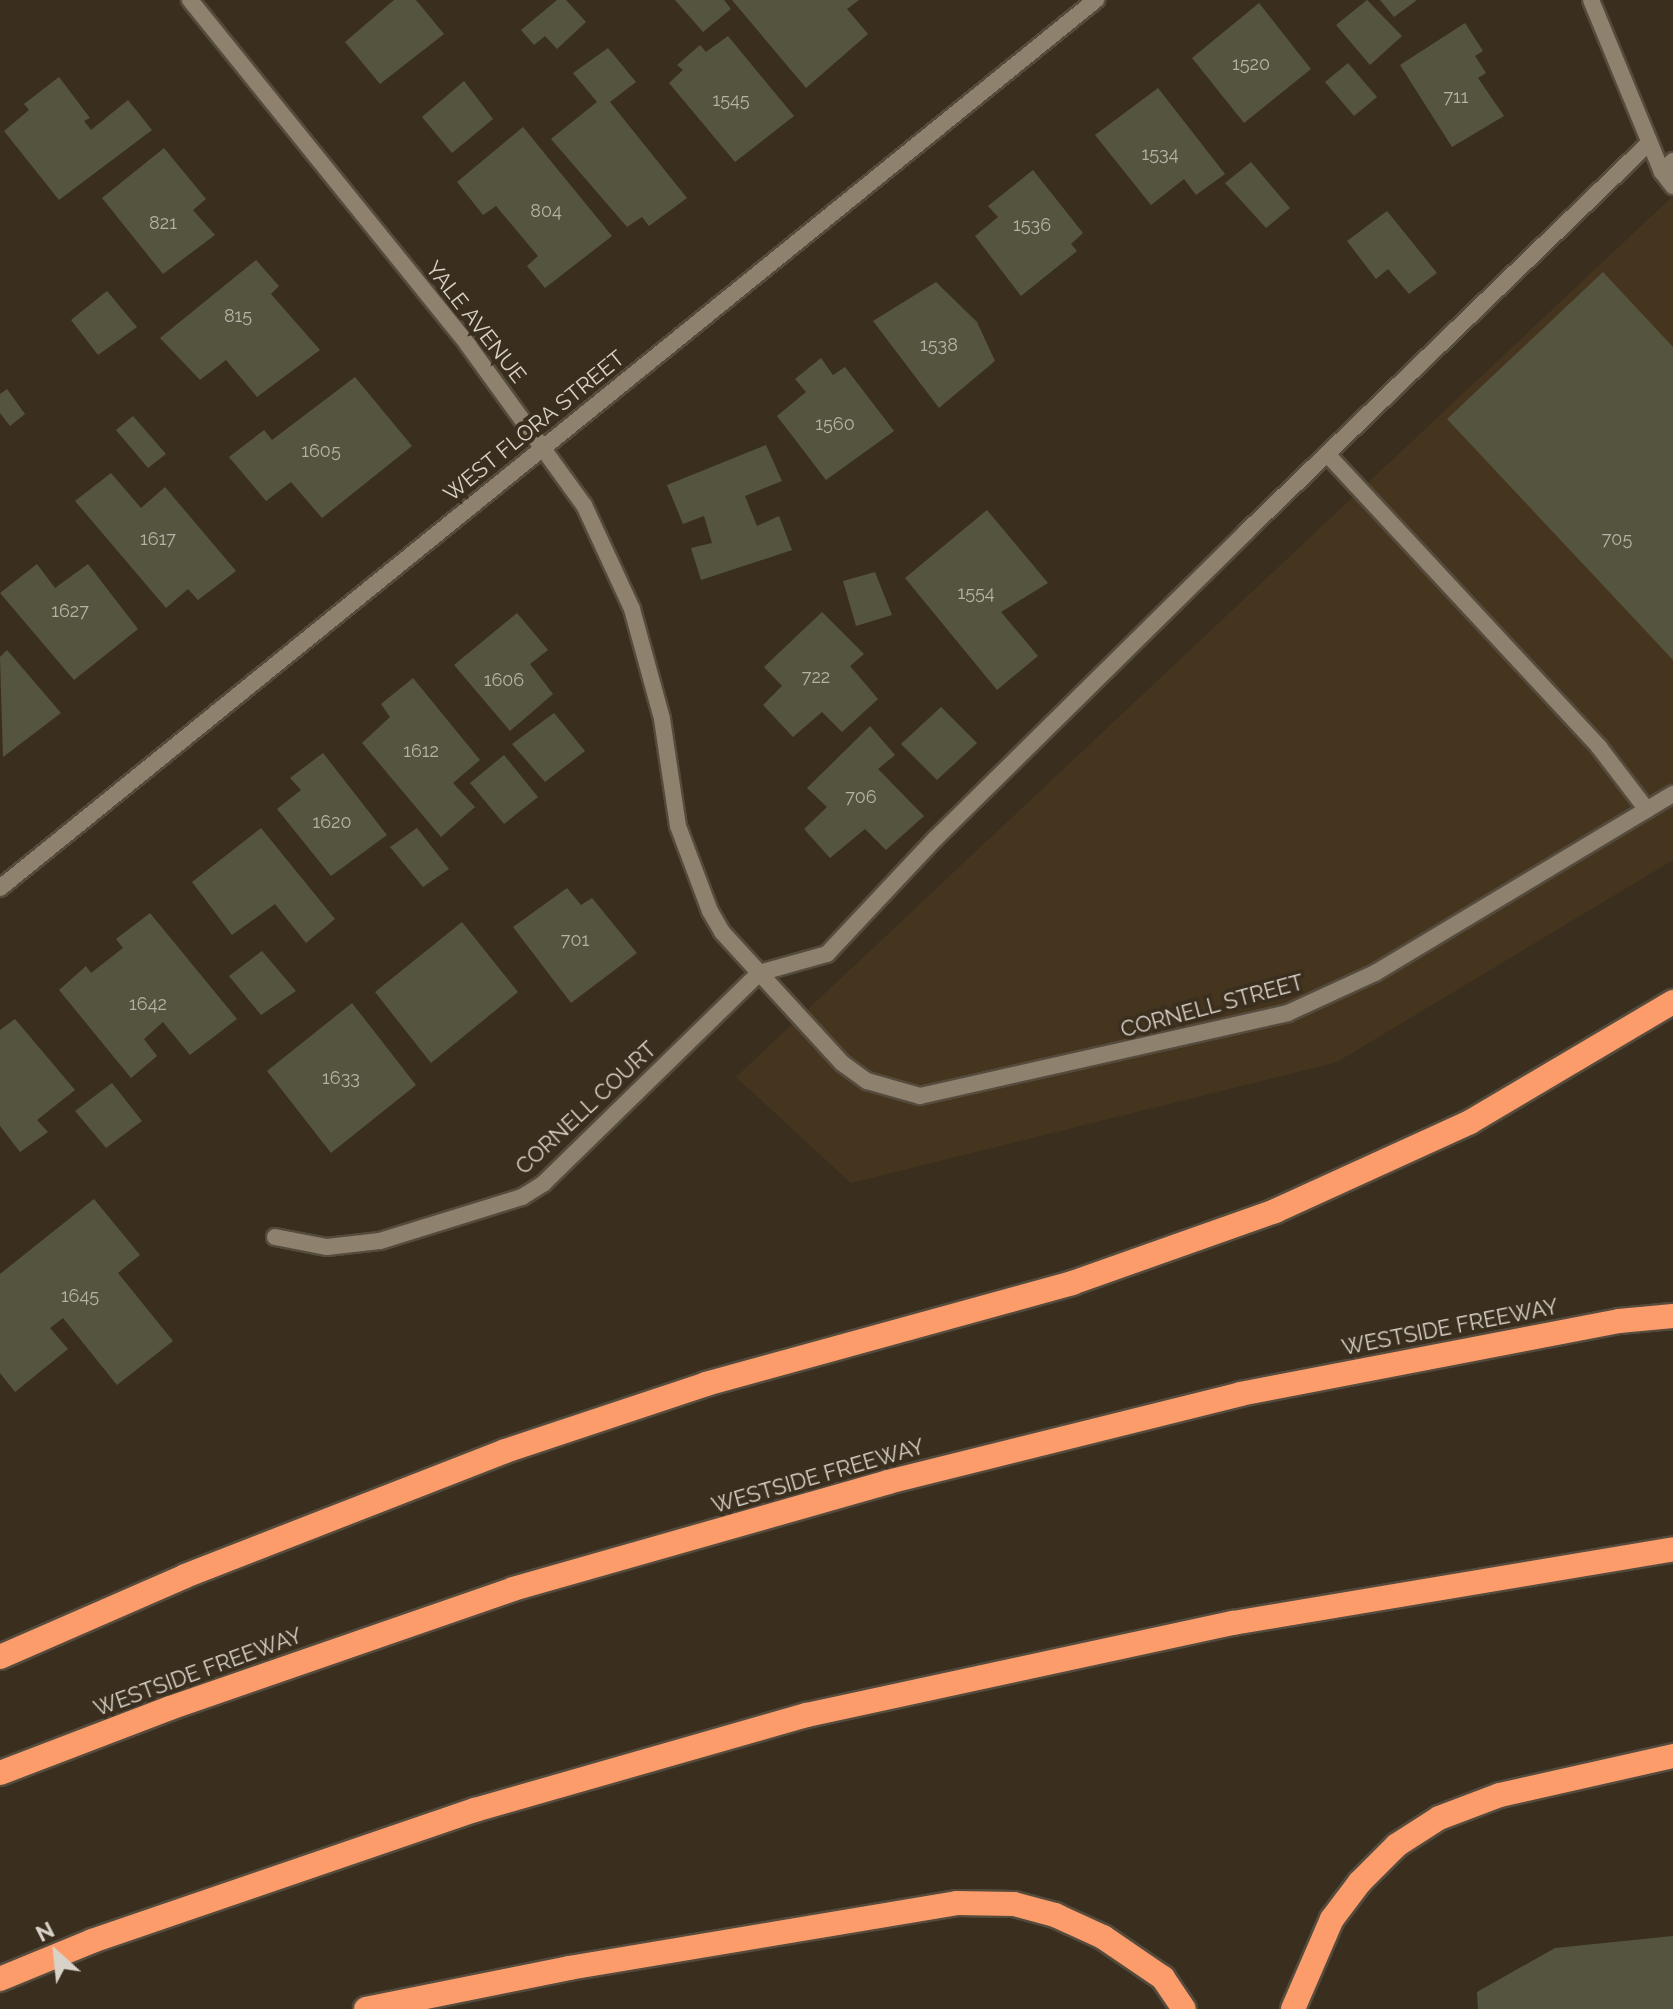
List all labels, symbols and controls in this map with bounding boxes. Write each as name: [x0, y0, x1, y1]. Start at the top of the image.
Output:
house number: 1520: [1232, 53, 1270, 75]
house number: 711: [1443, 86, 1469, 108]
house number: 1545: [712, 89, 750, 111]
house number: 1534: [1142, 143, 1178, 165]
house number: 804: [530, 200, 562, 222]
house number: 821: [149, 212, 177, 234]
house number: 1536: [1013, 214, 1051, 236]
street label: YALE AVENUE: [420, 255, 532, 389]
house number: 815: [224, 305, 252, 327]
house number: 1538: [920, 334, 958, 356]
street label: WEST FLORA STREET: [438, 344, 630, 508]
house number: 1560: [815, 413, 855, 435]
house number: 1605: [301, 440, 341, 462]
house number: 1617: [140, 528, 176, 550]
house number: 705: [1602, 528, 1632, 550]
house number: 1554: [957, 582, 995, 604]
house number: 1627: [51, 600, 89, 622]
house number: 722: [802, 666, 830, 688]
house number: 1606: [484, 669, 524, 691]
house number: 1612: [403, 740, 439, 762]
house number: 706: [845, 786, 877, 808]
house number: 1620: [313, 811, 351, 833]
house number: 701: [561, 929, 589, 951]
street label: CORNELL STREET: [1117, 969, 1307, 1043]
house number: 1642: [129, 993, 167, 1015]
street label: CORNELL COURT: [510, 1036, 662, 1180]
house number: 1633: [322, 1067, 360, 1089]
house number: 1645: [61, 1285, 99, 1307]
street label: WESTSIDE FREEWAY: [1340, 1293, 1560, 1361]
street label: WESTSIDE FREEWAY: [709, 1433, 927, 1519]
street label: WESTSIDE FREEWAY: [90, 1622, 306, 1722]
north arrow: [16, 1913, 96, 1993]
text: N: [32, 1916, 58, 1947]

